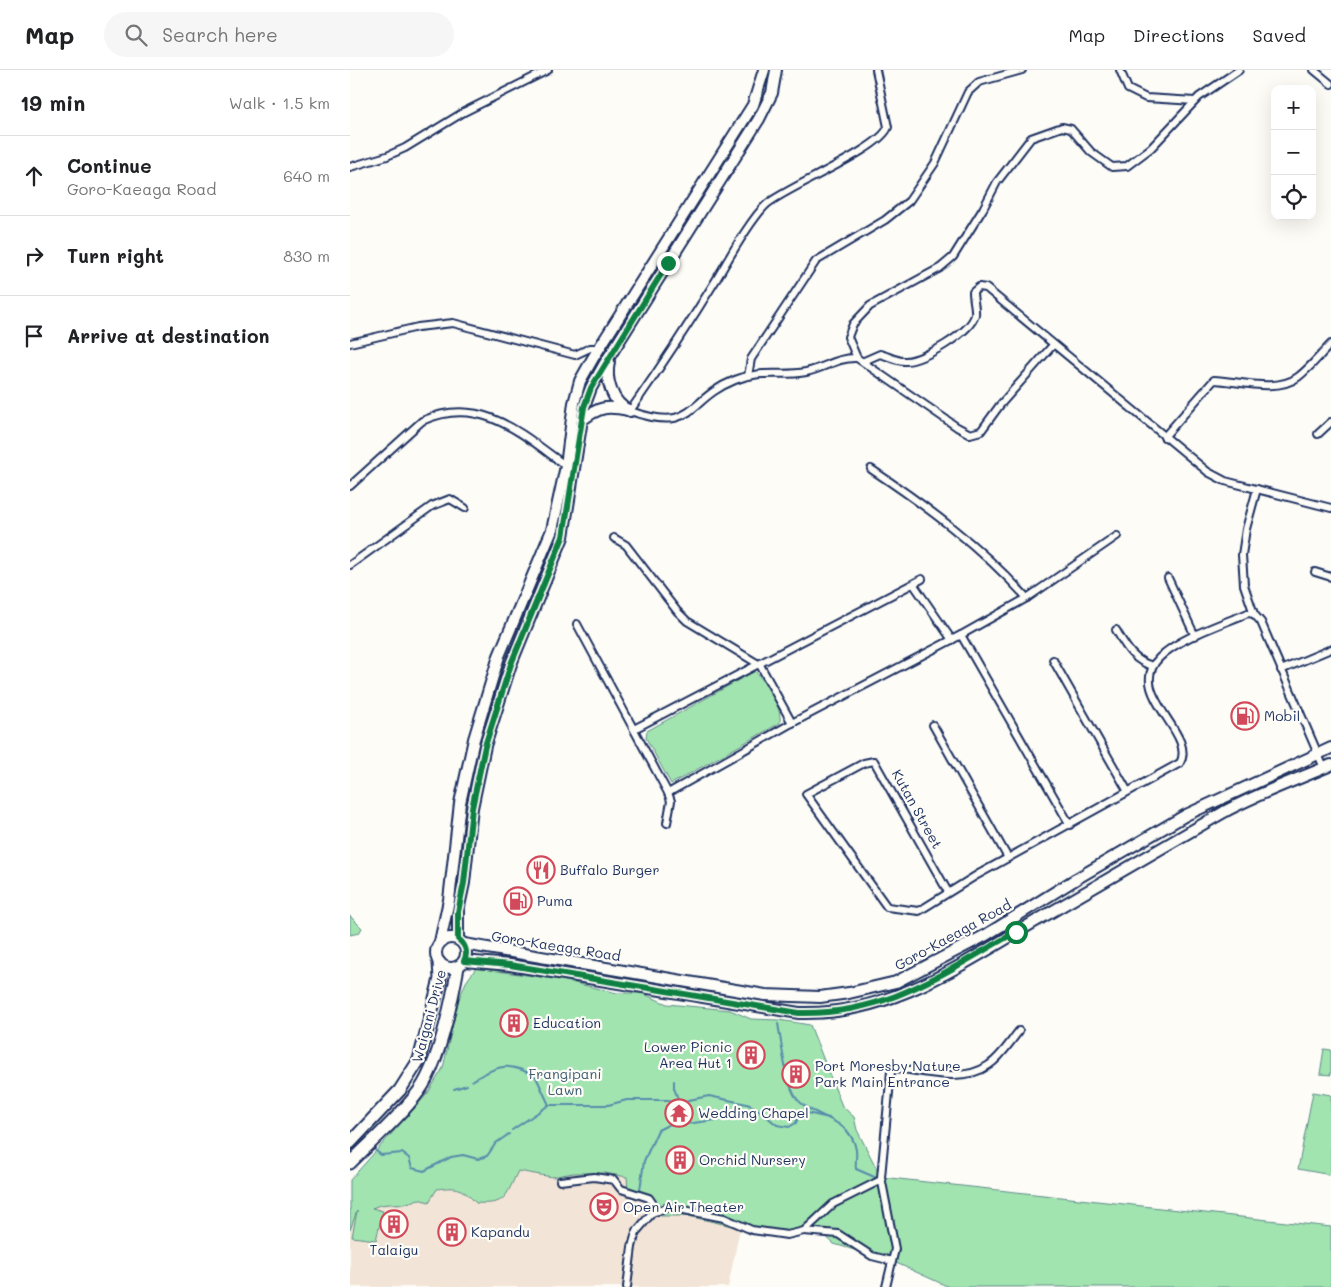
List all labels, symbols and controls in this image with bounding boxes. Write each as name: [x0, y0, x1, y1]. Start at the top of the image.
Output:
search box: [104, 12, 454, 57]
text: Map: [25, 19, 74, 50]
icon: search: [122, 21, 150, 49]
text: Search here: [162, 22, 278, 47]
text: Map: [1068, 23, 1105, 47]
text: Directions: [1133, 23, 1225, 47]
text: Saved: [1253, 23, 1306, 47]
map controls: [1271, 85, 1316, 220]
button: +: [1271, 85, 1316, 130]
text: 19 min: [20, 89, 85, 116]
text: Walk · 1.5 km: [229, 92, 330, 113]
button: −: [1271, 130, 1316, 175]
text: Continue: [67, 153, 152, 178]
icon: ahead: [20, 162, 48, 190]
text: 640 m: [283, 165, 330, 186]
button: locate: [1271, 175, 1316, 220]
text: Goro-Kaeaga Road: [67, 178, 216, 199]
icon: right: [20, 242, 48, 270]
text: Turn right: [67, 243, 164, 268]
text: 830 m: [283, 245, 330, 266]
route end: [657, 252, 680, 275]
icon: arrive: [20, 322, 48, 350]
text: Arrive at destination: [67, 323, 270, 348]
fuel station icon: Mobil: [1230, 701, 1260, 731]
place label: Mobil: [1264, 706, 1300, 725]
street label: Kutan Street: [888, 766, 947, 852]
restaurant icon: Buffalo Burger: [526, 855, 556, 885]
place label: Buffalo Burger: [560, 860, 659, 879]
fuel station icon: Puma: [503, 886, 533, 916]
place label: Puma: [537, 891, 573, 910]
street label: Goro-Kaeaga Road: [891, 895, 1015, 975]
route start: [1005, 921, 1028, 944]
street label: Goro-Kaeaga Road: [490, 926, 622, 965]
street label: Waigani Drive: [407, 967, 450, 1065]
building icon: Education: [499, 1008, 529, 1038]
place label: Education: [533, 1013, 601, 1032]
place label: Lower Picnic Area Hut 1: [644, 1037, 732, 1072]
building icon: Lower Picnic Area Hut 1: [736, 1040, 766, 1070]
place label: Port Moresby Nature Park Main Entrance: [815, 1056, 961, 1091]
building icon: Port Moresby Nature Park Main Entrance: [781, 1059, 811, 1089]
park label: Frangipani Lawn: [528, 1064, 602, 1099]
temple icon: Wedding Chapel: [664, 1098, 694, 1128]
place label: Wedding Chapel: [698, 1103, 809, 1122]
building icon: Orchid Nursery: [665, 1145, 695, 1175]
place label: Orchid Nursery: [699, 1150, 806, 1169]
theatre icon: Open Air Theater: [589, 1192, 619, 1222]
place label: Open Air Theater: [623, 1197, 744, 1216]
building icon: Talaigu: [379, 1209, 409, 1239]
building icon: Kapandu: [437, 1217, 467, 1247]
place label: Kapandu: [471, 1222, 530, 1241]
place label: Talaigu: [370, 1240, 418, 1259]

